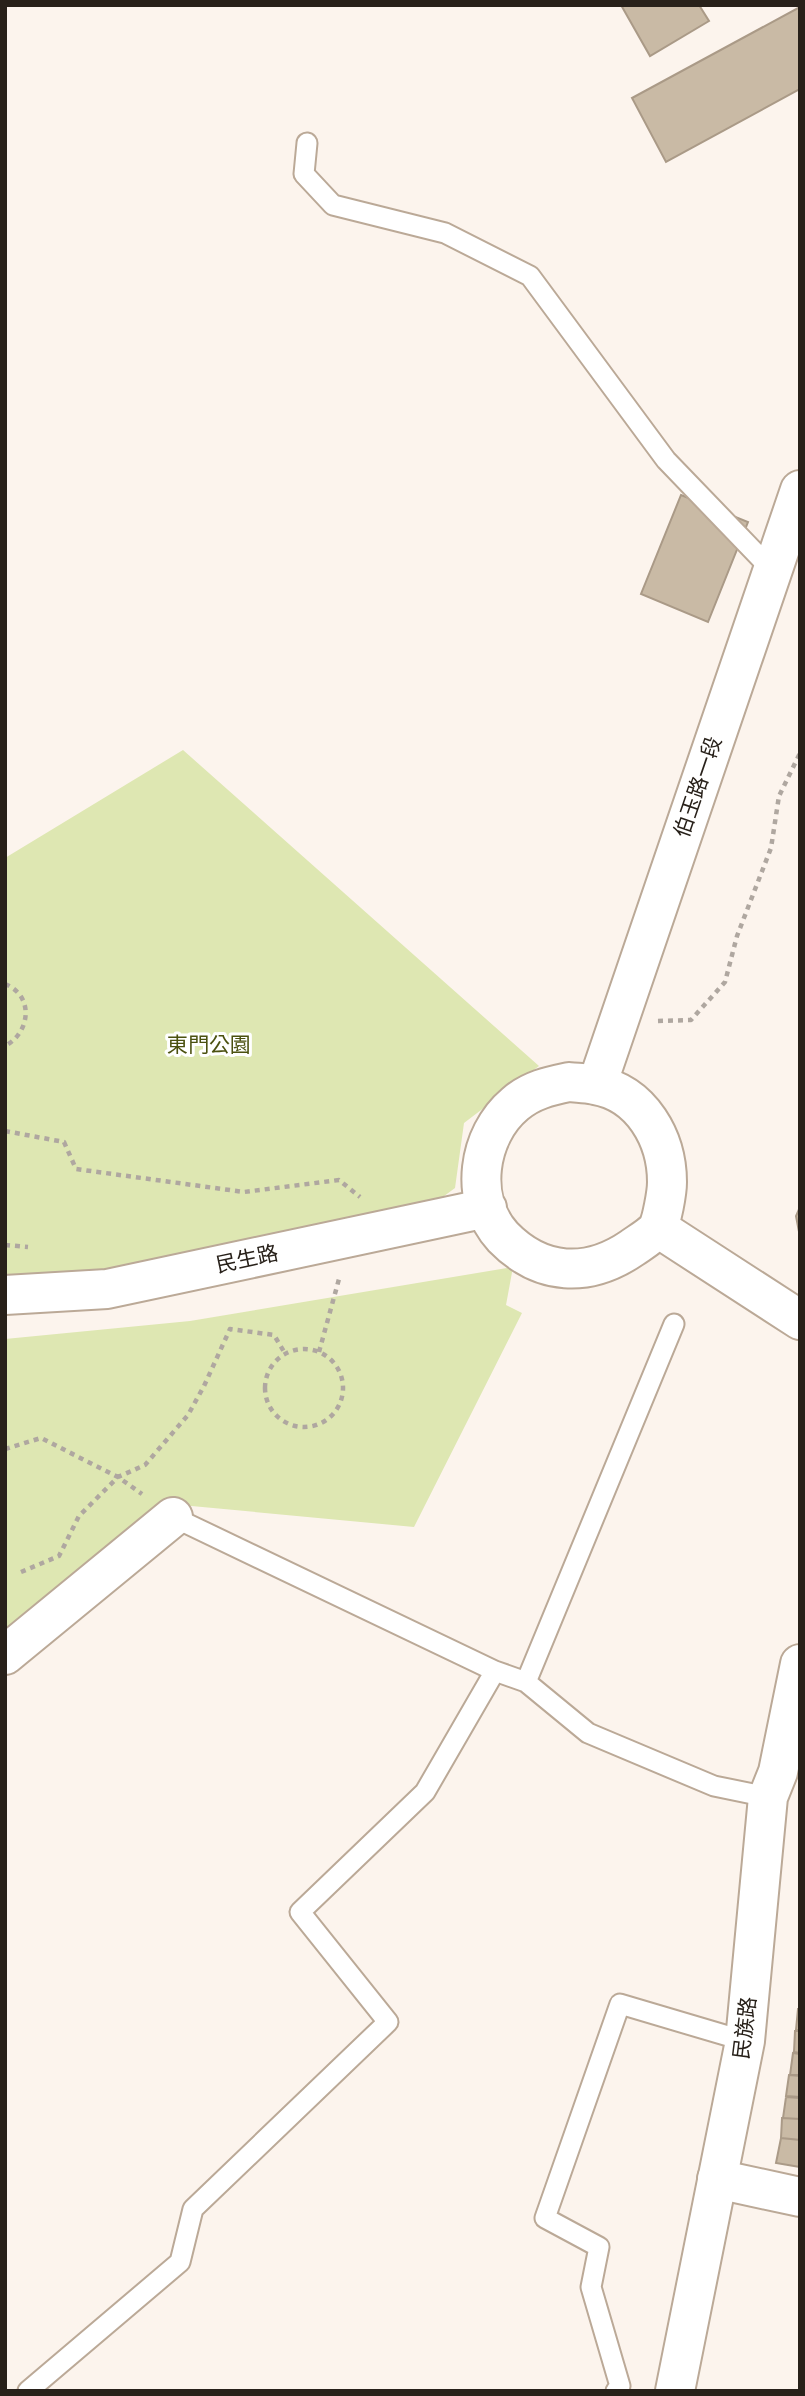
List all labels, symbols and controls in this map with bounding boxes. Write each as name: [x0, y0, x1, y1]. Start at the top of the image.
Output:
street label: 伯玉路一段: [670, 733, 727, 841]
park label: 東門公園: [167, 1033, 251, 1058]
street label: 民生路: [214, 1241, 281, 1278]
street label: 民族路: [729, 1995, 762, 2061]

